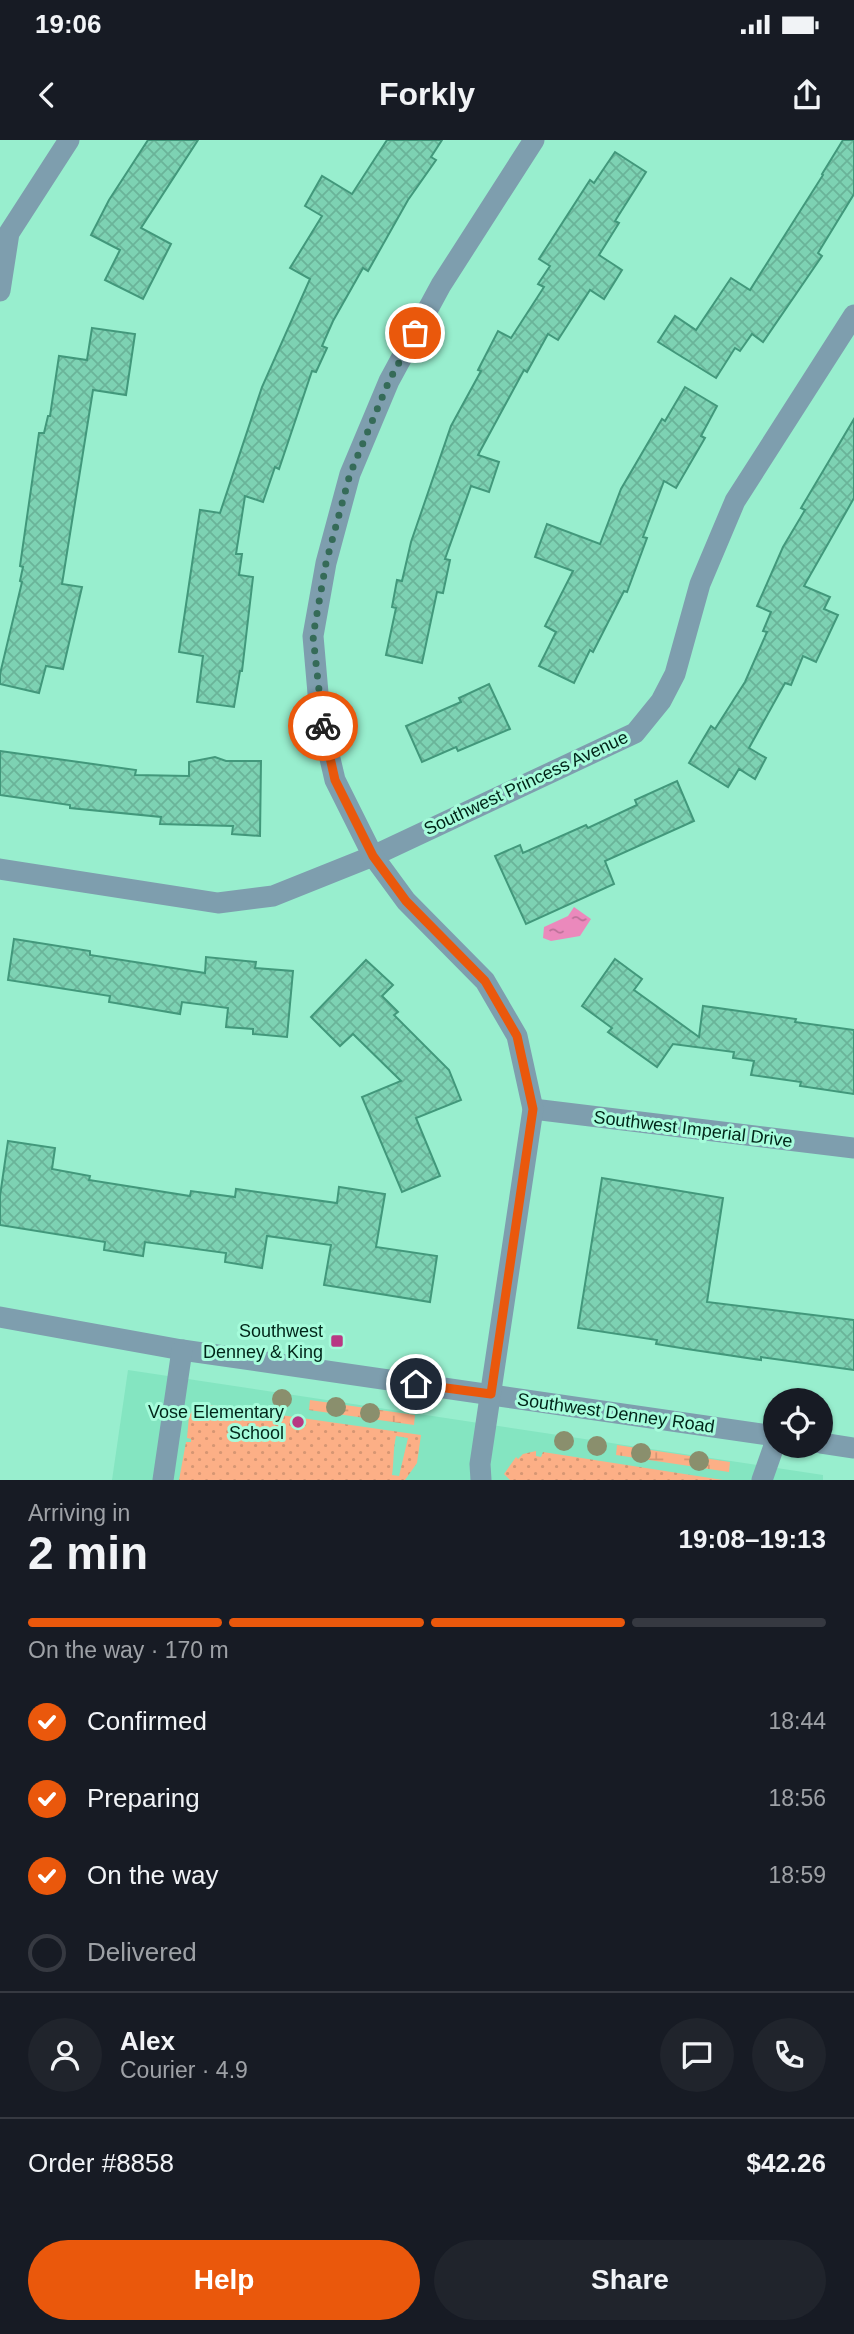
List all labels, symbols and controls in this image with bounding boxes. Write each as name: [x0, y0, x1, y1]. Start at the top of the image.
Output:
text: 19:06: [35, 9, 102, 39]
icon: back: [28, 76, 66, 114]
text: Forkly: [379, 76, 475, 112]
icon: share: [788, 76, 826, 114]
pin: [385, 303, 445, 363]
icon: bag: [396, 314, 434, 352]
courier: [288, 691, 358, 761]
icon: bike: [304, 707, 342, 745]
street label: Southwest Princess Avenue: [421, 727, 631, 839]
street label: Southwest Imperial Drive: [592, 1107, 794, 1151]
place label: Southwest Denney & King: [203, 1321, 323, 1362]
marker: Southwest Denney & King: [329, 1333, 345, 1349]
pin: [386, 1354, 446, 1414]
icon: home: [397, 1365, 435, 1403]
map controls: [763, 1388, 833, 1458]
button: locate: [763, 1388, 833, 1458]
street label: Southwest Denney Road: [516, 1389, 716, 1437]
place label: Vose Elementary School: [148, 1402, 284, 1443]
marker: Vose Elementary School: [290, 1414, 306, 1430]
text: Arriving in: [28, 1500, 130, 1526]
text: 19:08–19:13: [679, 1524, 826, 1554]
text: 2 min: [28, 1527, 148, 1579]
text: On the way · 170 m: [28, 1637, 229, 1663]
icon: check: [28, 1703, 66, 1741]
text: Confirmed: [87, 1706, 207, 1736]
text: 18:44: [768, 1708, 826, 1734]
icon: check: [28, 1780, 66, 1818]
text: Preparing: [87, 1783, 200, 1813]
text: 18:56: [768, 1785, 826, 1811]
icon: check: [28, 1857, 66, 1895]
text: On the way: [87, 1860, 219, 1890]
text: 18:59: [768, 1862, 826, 1888]
text: Delivered: [87, 1937, 197, 1967]
button: person: [28, 2018, 102, 2092]
button: chat: [660, 2018, 734, 2092]
button: phone: [752, 2018, 826, 2092]
text: Alex: [120, 2026, 175, 2056]
text: Courier · 4.9: [120, 2057, 248, 2083]
text: Order #8858: [28, 2148, 174, 2178]
text: $42.26: [746, 2148, 826, 2178]
button: Help: [28, 2240, 420, 2320]
button: Share: [434, 2240, 826, 2320]

